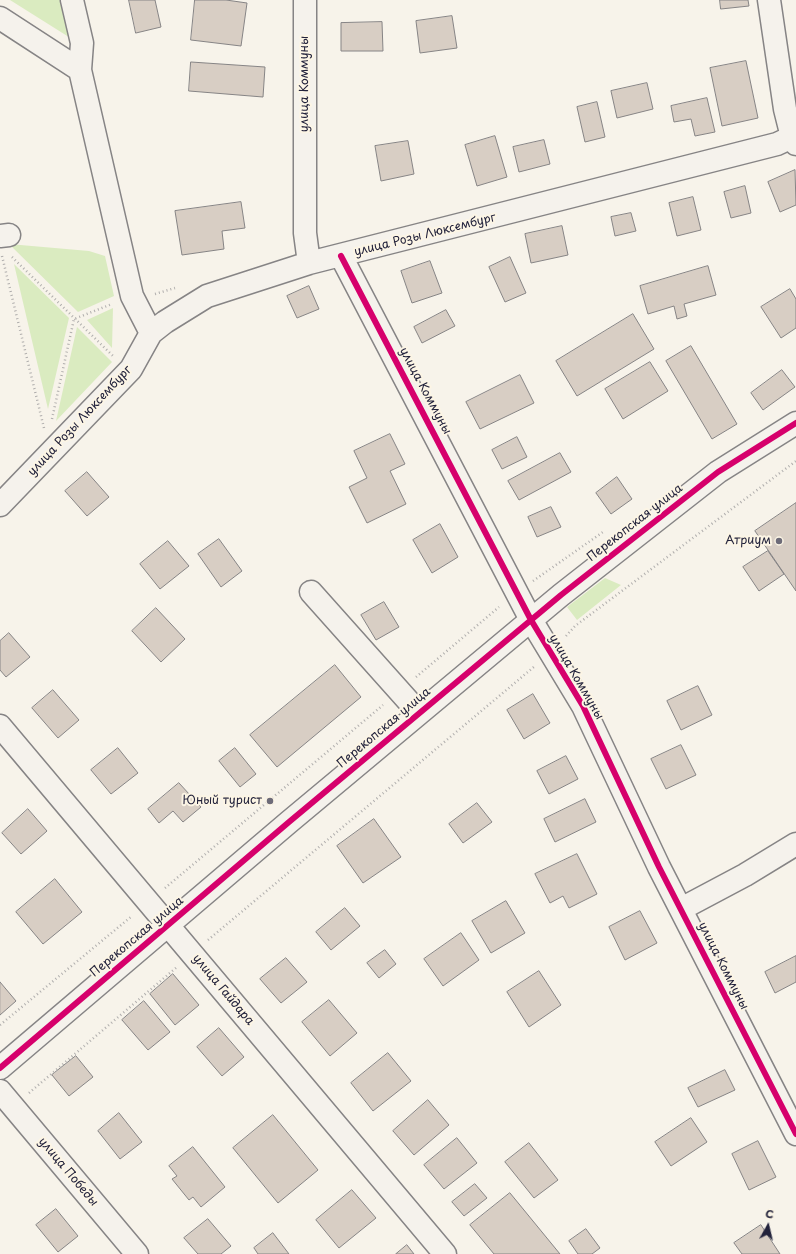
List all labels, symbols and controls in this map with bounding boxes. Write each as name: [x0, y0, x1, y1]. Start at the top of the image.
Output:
street label: улица Коммуны: [298, 36, 312, 132]
street label: улица Розы Люксембург: [353, 210, 497, 260]
street label: улица Коммуны: [396, 345, 454, 437]
street label: улица Розы Люксембург: [25, 363, 135, 479]
street label: Перекопская улица: [584, 481, 686, 565]
place label: Атриум: [725, 534, 771, 548]
marker: Атриум: [774, 536, 784, 546]
street label: улица Коммуны: [546, 632, 606, 722]
street label: Перекопская улица: [335, 685, 433, 771]
place label: Юный турист: [183, 794, 262, 808]
marker: Юный турист: [265, 796, 275, 806]
street label: Перекопская улица: [88, 894, 186, 980]
street label: улица Коммуны: [695, 920, 751, 1012]
street label: улица Гайдара: [189, 952, 257, 1028]
street label: улица Победы: [35, 1135, 101, 1209]
text: С: [764, 1205, 775, 1223]
north arrow: [748, 1206, 788, 1246]

